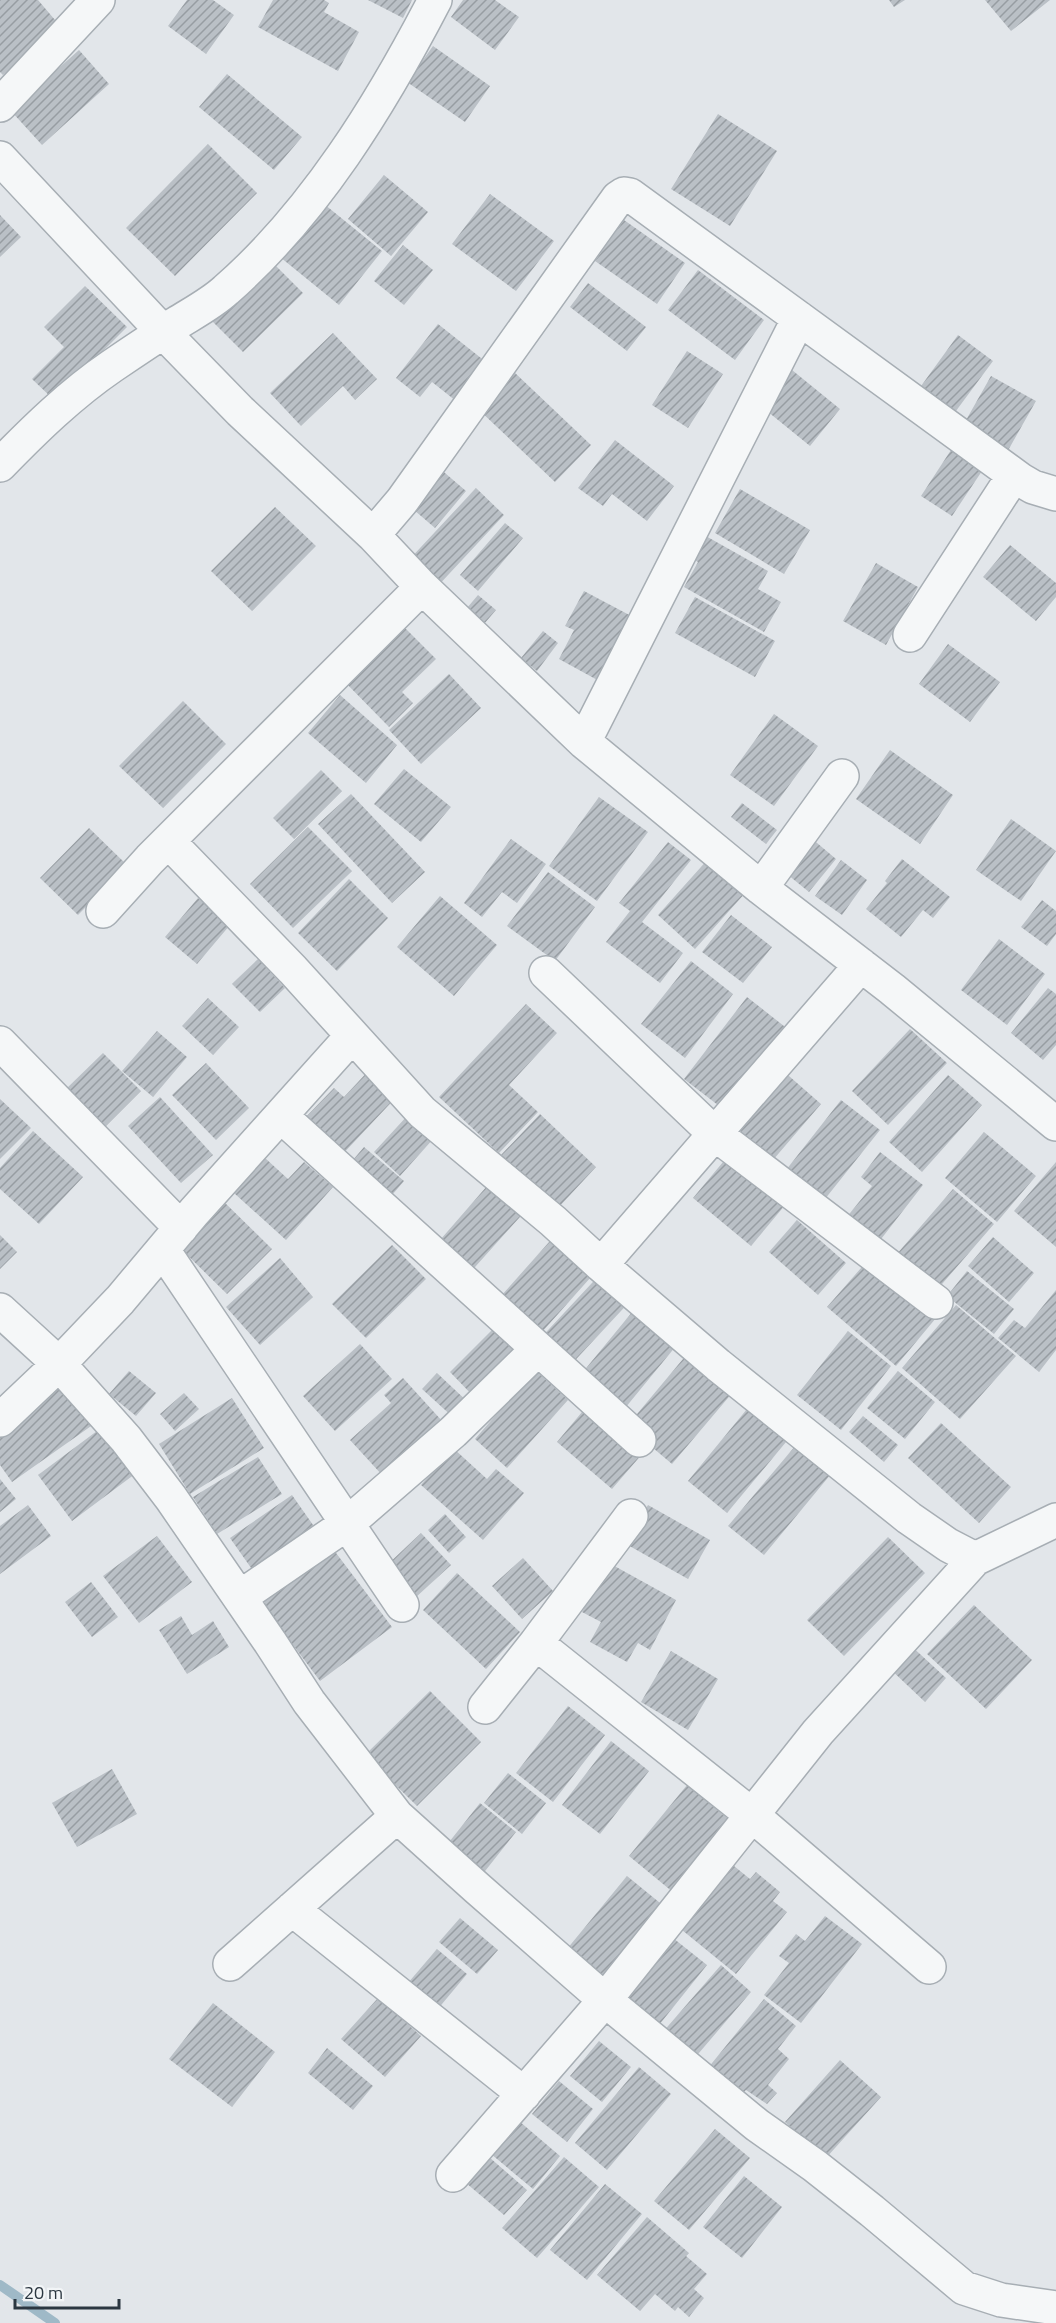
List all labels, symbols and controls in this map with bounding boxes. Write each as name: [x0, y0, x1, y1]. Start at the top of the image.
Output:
scale bar: [15, 2272, 118, 2310]
text: 20 m: [24, 2279, 63, 2306]

